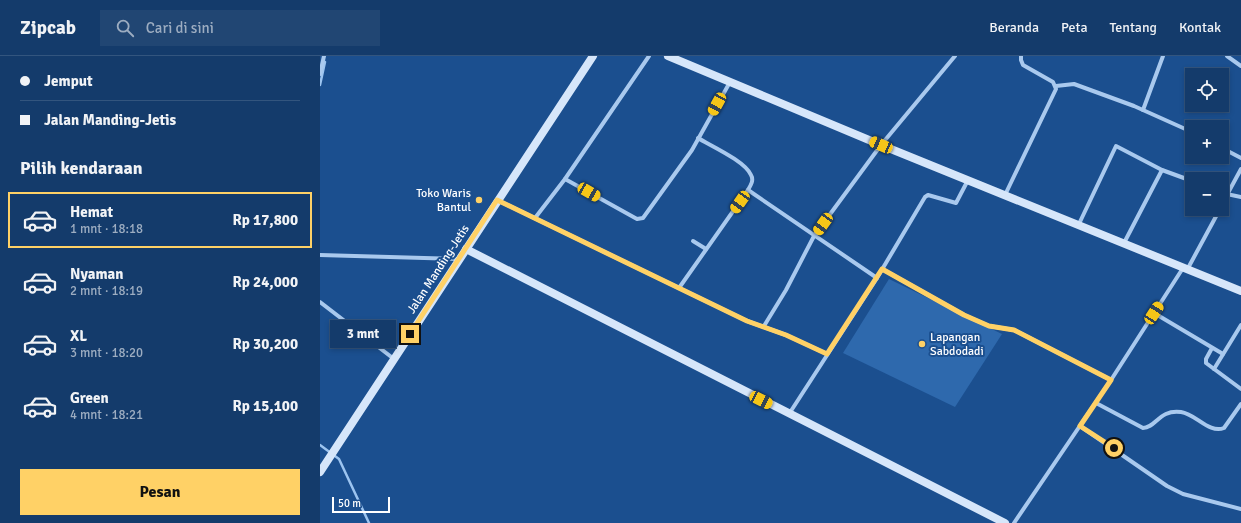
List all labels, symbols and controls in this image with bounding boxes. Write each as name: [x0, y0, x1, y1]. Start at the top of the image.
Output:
search box: [100, 10, 380, 46]
text: Zipcab: [20, 16, 76, 40]
icon: search: [114, 17, 136, 39]
text: Cari di sini: [146, 19, 214, 37]
text: Beranda: [989, 19, 1039, 36]
text: Peta: [1061, 19, 1088, 36]
text: Tentang: [1110, 19, 1157, 36]
text: Kontak: [1179, 19, 1221, 36]
map controls: [1185, 68, 1229, 216]
button: locate: [1185, 68, 1229, 112]
text: Jemput: [44, 72, 93, 90]
car: [706, 91, 728, 117]
text: Jalan Manding-Jetis: [44, 111, 176, 129]
button: +: [1185, 120, 1229, 164]
car: [868, 135, 894, 155]
text: Pilih kendaraan: [20, 157, 143, 179]
button: −: [1185, 172, 1229, 216]
car: [576, 181, 602, 203]
place label: Toko Waris Bantul: [416, 186, 471, 215]
car: [728, 189, 752, 215]
marker: Toko Waris Bantul: [474, 195, 484, 205]
icon: car: [22, 202, 58, 238]
text: Hemat: [70, 203, 113, 221]
text: Rp 17,800: [232, 211, 298, 229]
car: [811, 211, 835, 237]
text: 1 mnt · 18:18: [70, 221, 143, 237]
street label: Jalan Manding-Jetis: [404, 222, 473, 317]
icon: car: [22, 264, 58, 300]
text: Nyaman: [70, 265, 123, 283]
text: Rp 24,000: [232, 273, 298, 291]
text: 2 mnt · 18:19: [70, 283, 143, 299]
car: [1142, 300, 1166, 326]
callout: 3 mnt: [330, 320, 396, 348]
route end: [401, 325, 419, 343]
icon: car: [22, 326, 58, 362]
text: 3 mnt: [347, 326, 379, 342]
text: XL: [70, 327, 87, 345]
place label: Lapangan Sabdodadi: [930, 330, 984, 359]
text: Rp 30,200: [232, 335, 298, 353]
marker: Lapangan Sabdodadi: [917, 339, 927, 349]
text: 3 mnt · 18:20: [70, 345, 143, 361]
icon: car: [22, 388, 58, 424]
text: Green: [70, 389, 109, 407]
car: [748, 389, 774, 411]
text: Rp 15,100: [232, 397, 298, 415]
text: 4 mnt · 18:21: [70, 407, 143, 423]
route start: [1105, 439, 1123, 457]
button: Pesan: [20, 469, 300, 515]
scale bar: [332, 495, 390, 514]
text: 50 m: [338, 497, 361, 510]

